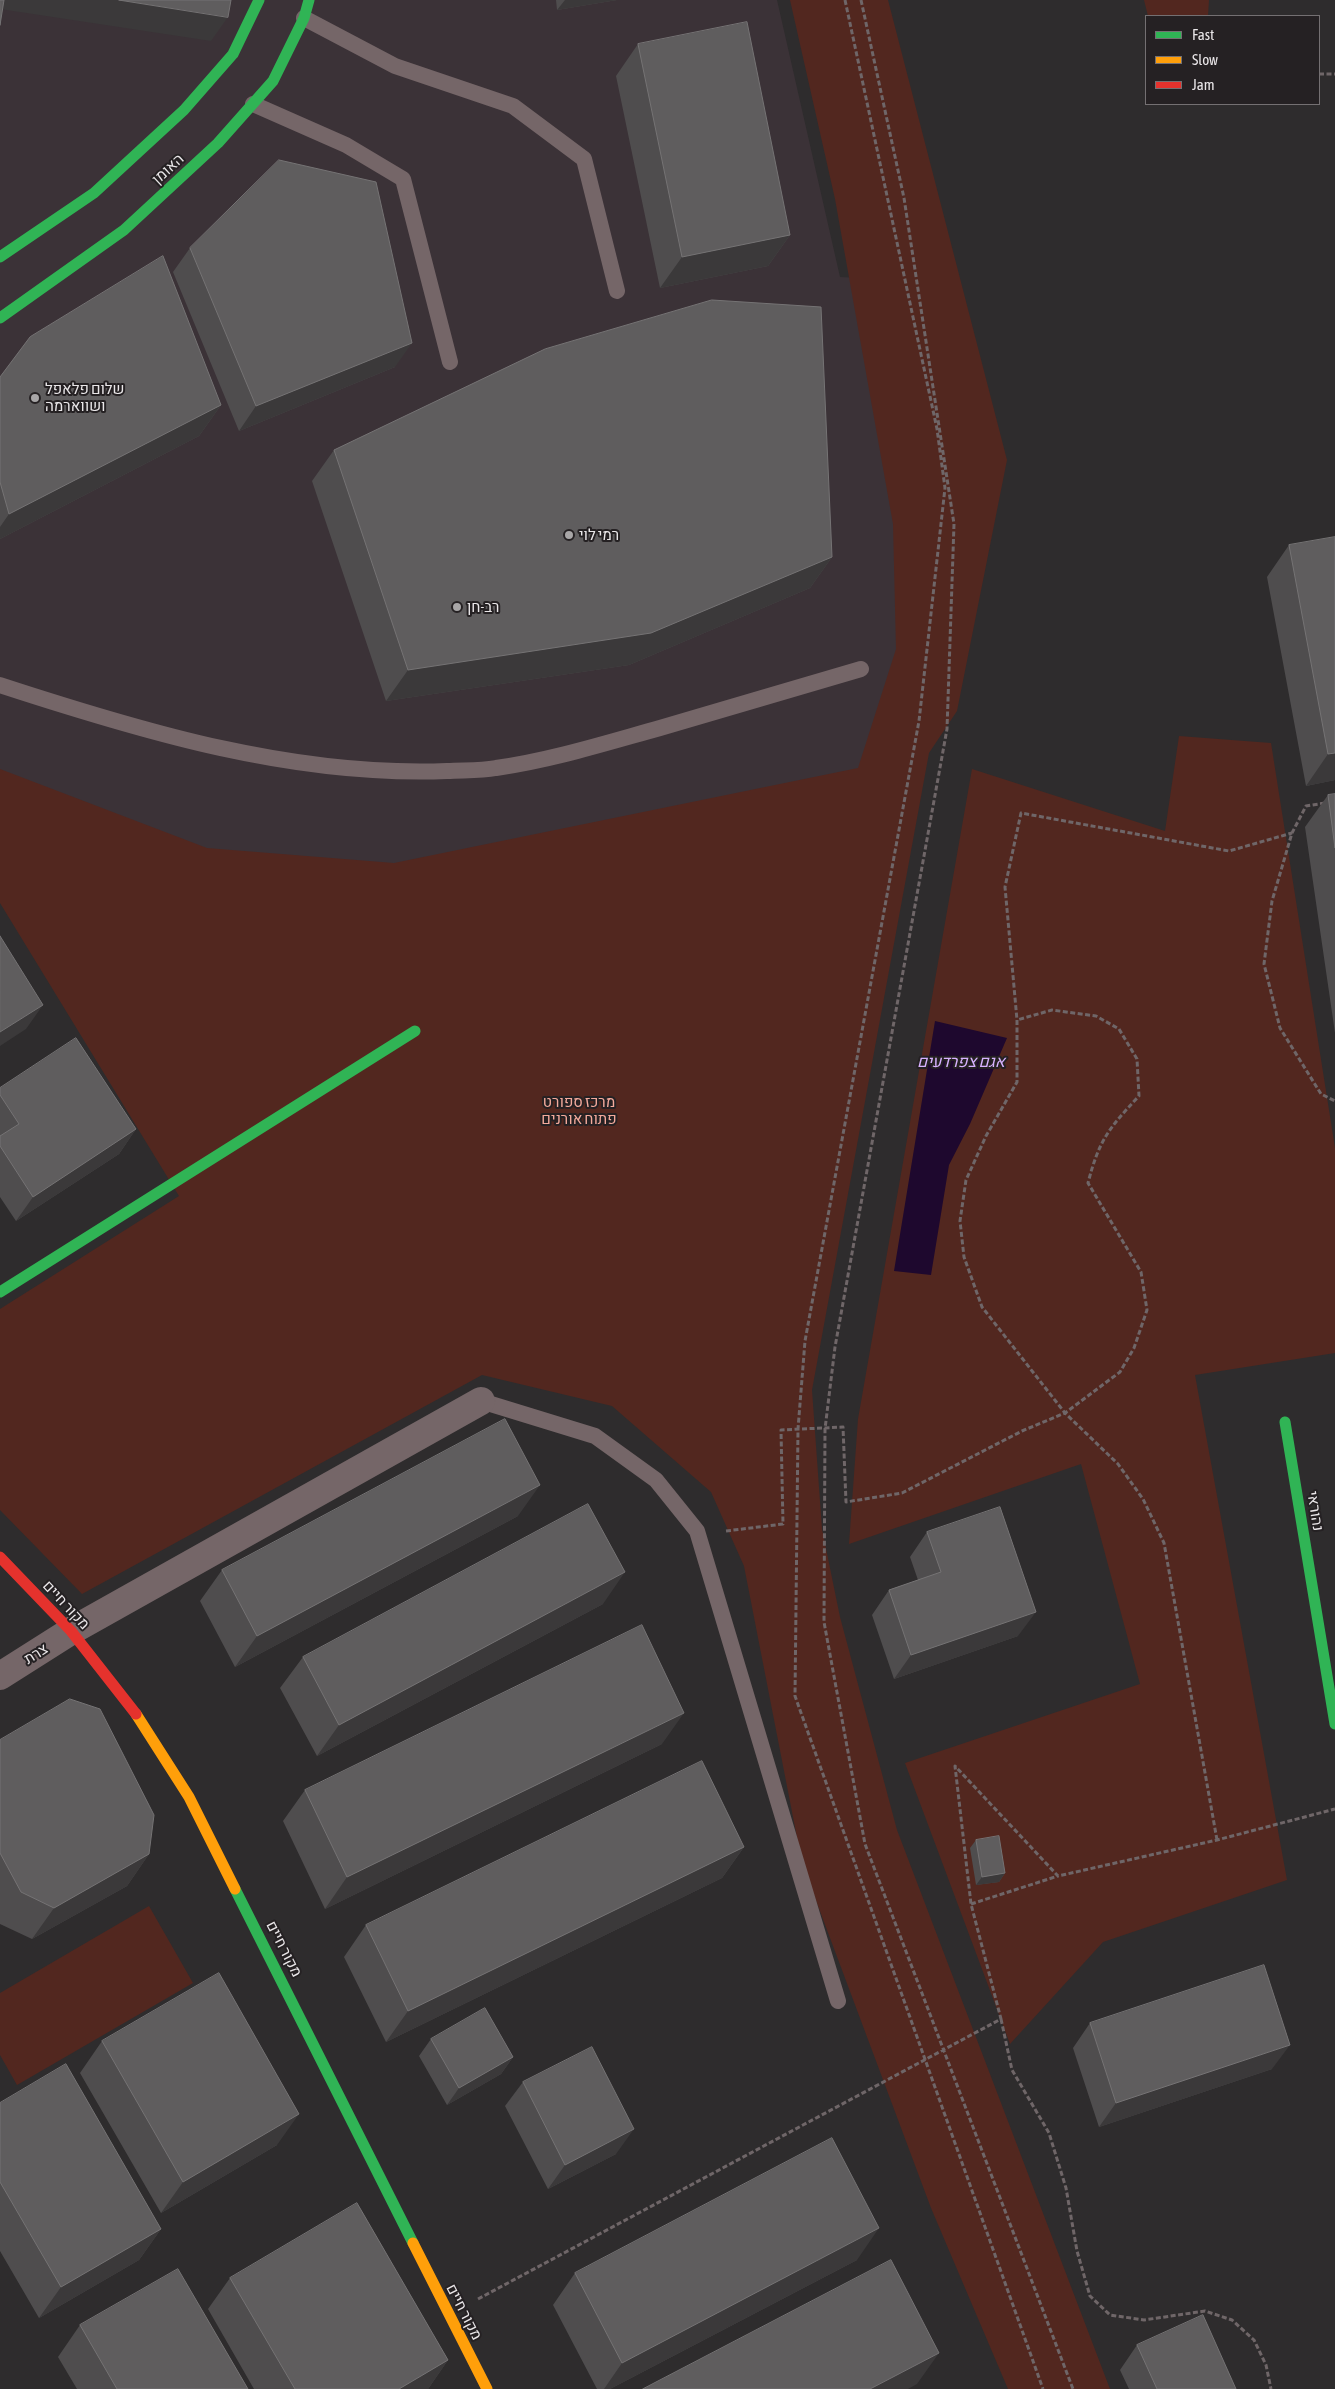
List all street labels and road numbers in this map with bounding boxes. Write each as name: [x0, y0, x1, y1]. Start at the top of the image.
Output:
street label: האומן: [148, 150, 188, 188]
street label: נהוראי: [1303, 1490, 1327, 1532]
street label: מקור חיים: [39, 1577, 93, 1633]
street label: צרת: [21, 1640, 51, 1668]
street label: מקור חיים: [262, 1918, 306, 1980]
street label: מקור חיים: [442, 2281, 486, 2343]

